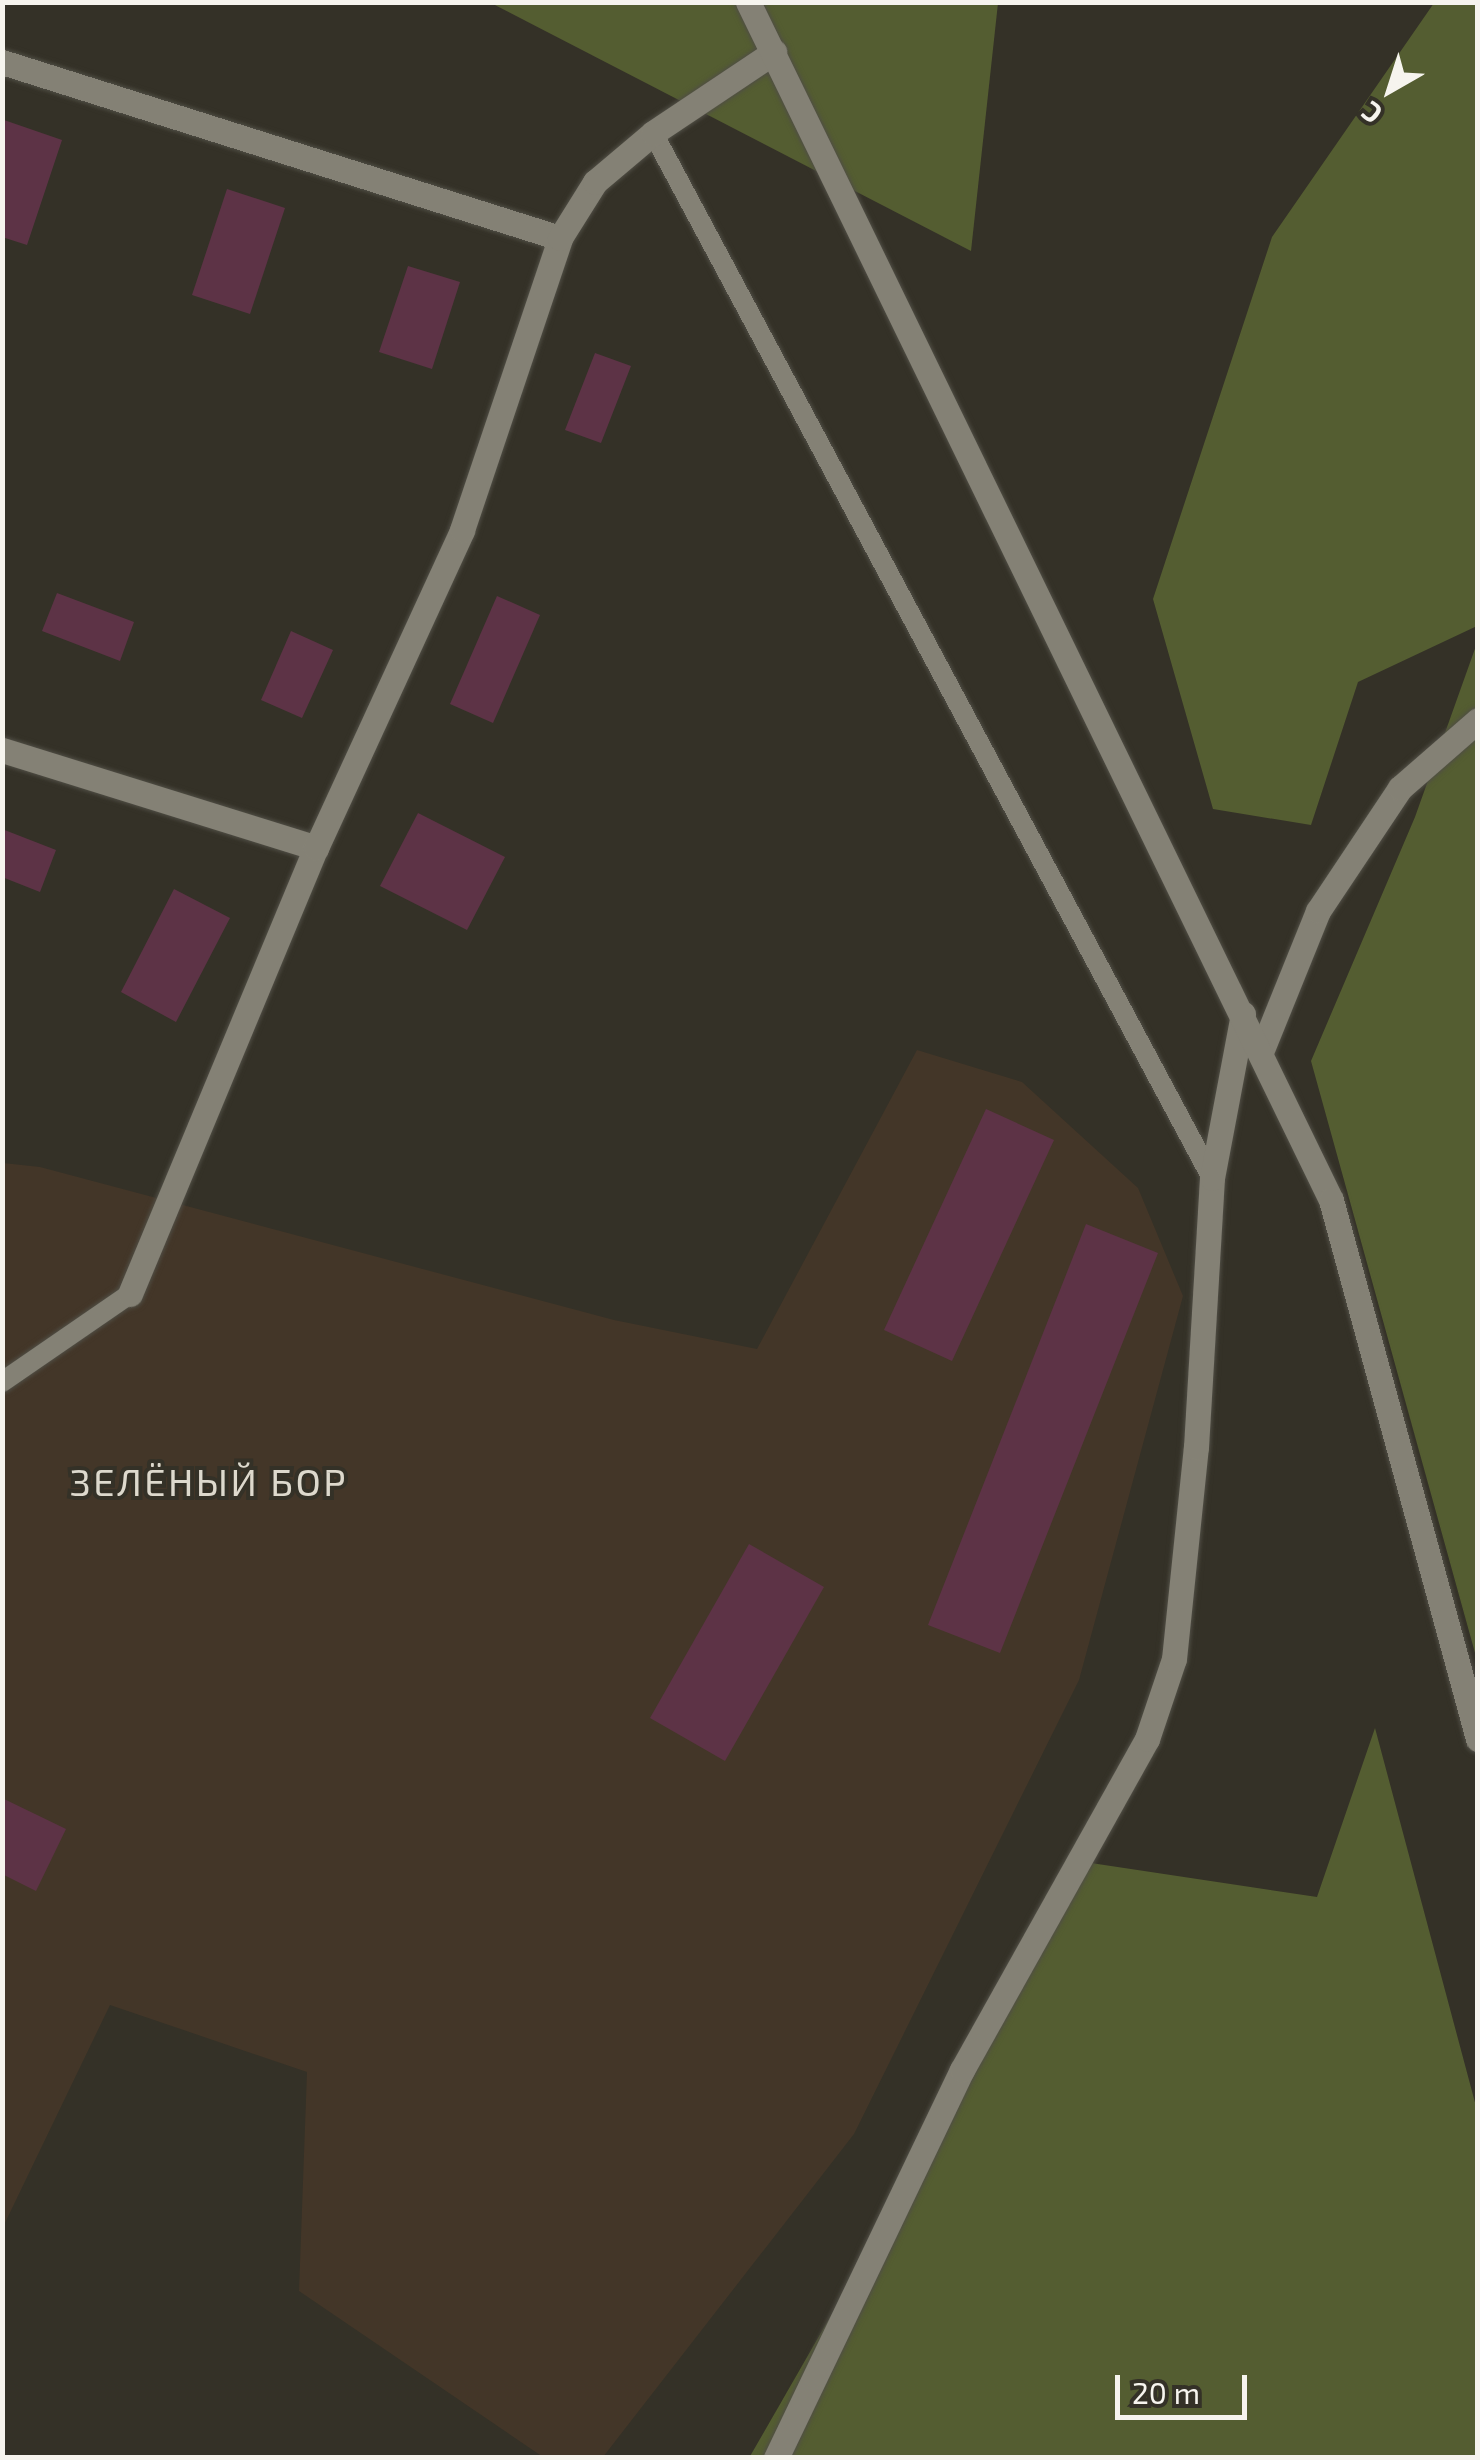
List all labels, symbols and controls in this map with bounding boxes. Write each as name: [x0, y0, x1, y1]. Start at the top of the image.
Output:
north arrow: [1340, 40, 1440, 140]
text: С: [1354, 95, 1388, 132]
district label: ЗЕЛЁНЫЙ БОР: [70, 1459, 348, 1505]
scale bar: [1120, 2355, 1252, 2417]
text: 20 m: [1132, 2374, 1200, 2410]

